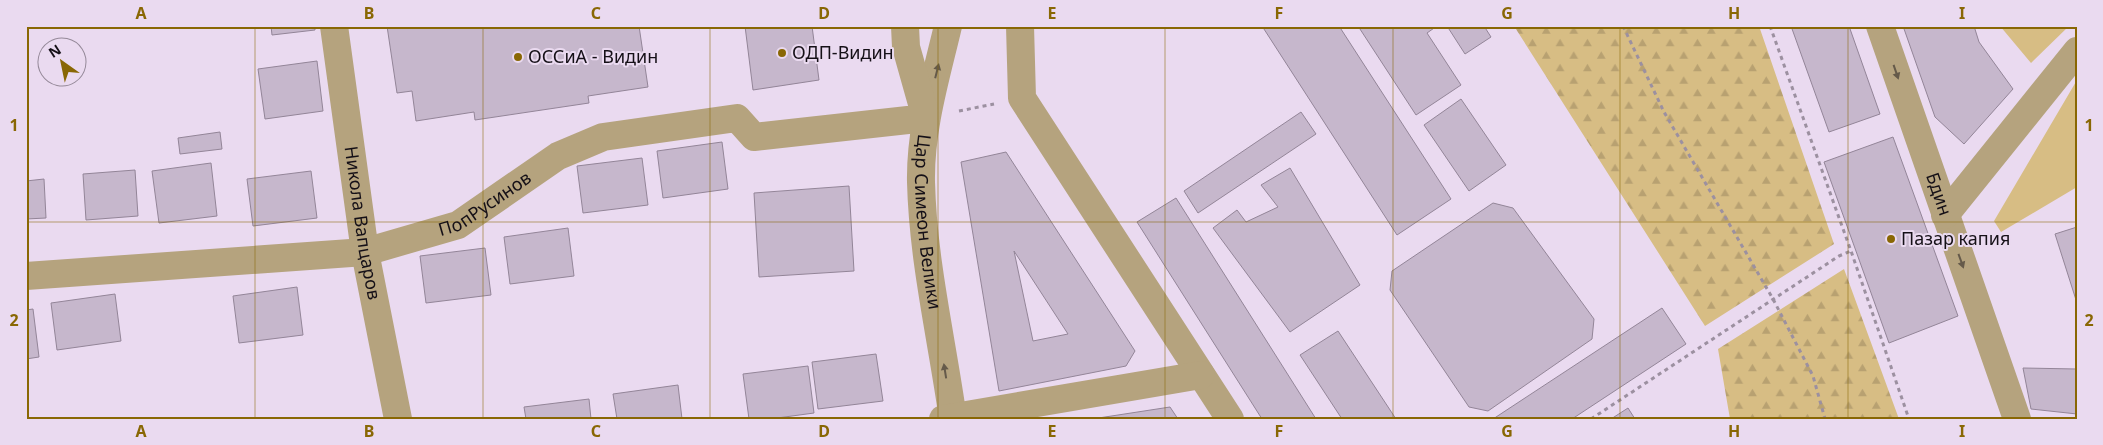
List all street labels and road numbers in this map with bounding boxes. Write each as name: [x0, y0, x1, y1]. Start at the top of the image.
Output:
street label: Цар Симеон Велики: [910, 133, 948, 311]
street label: Никола Вапцаров: [340, 144, 387, 302]
street label: ПопРусинов: [435, 165, 535, 241]
street label: Бдин: [1921, 169, 1958, 219]

